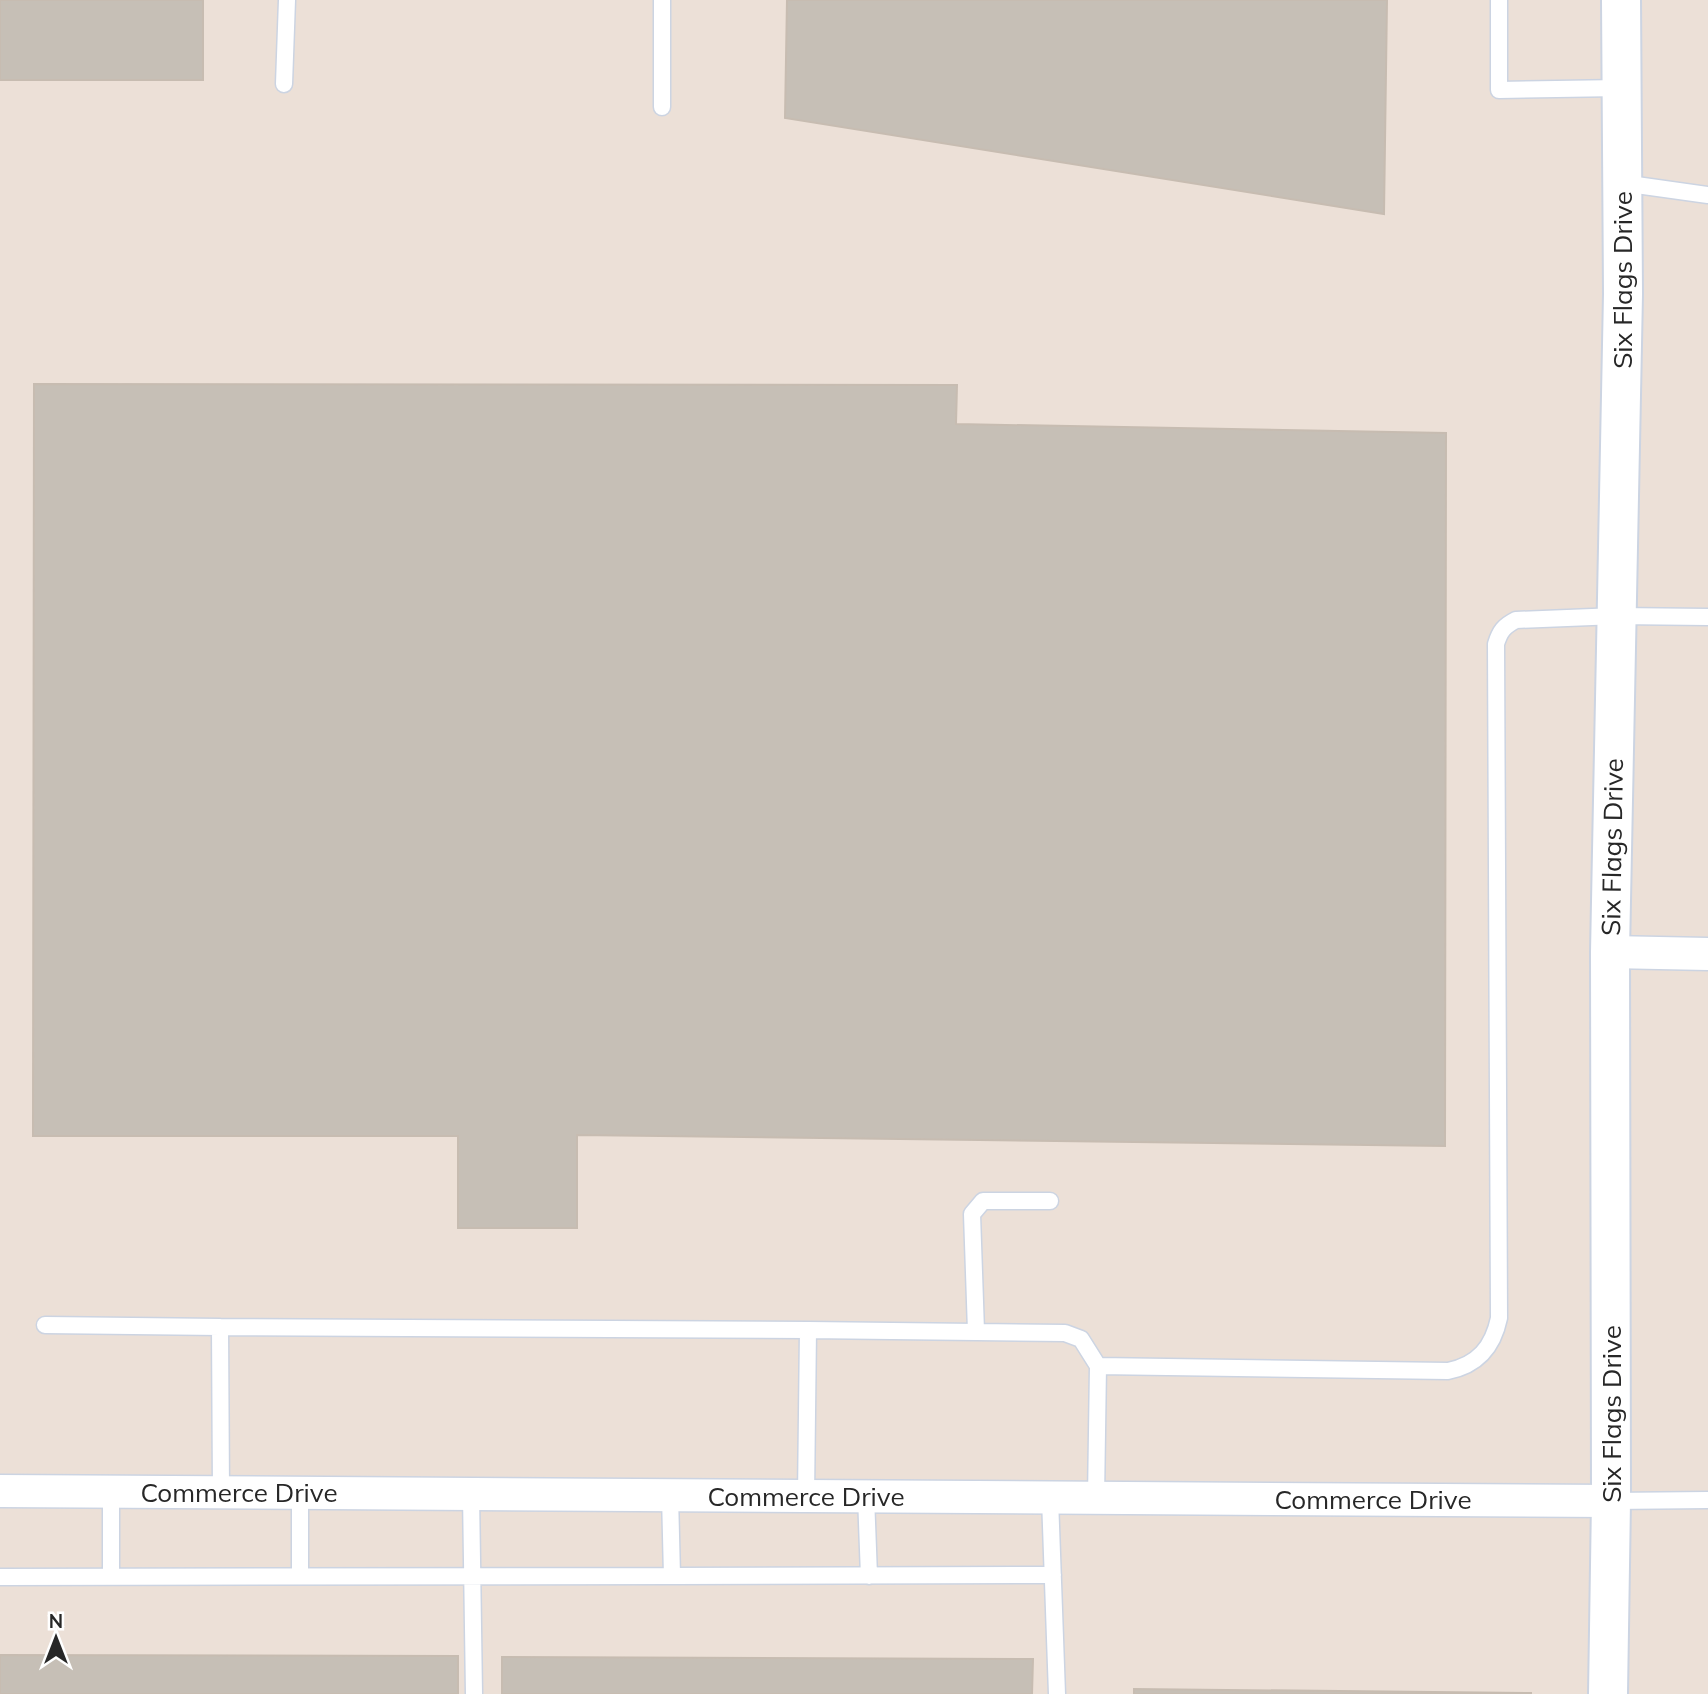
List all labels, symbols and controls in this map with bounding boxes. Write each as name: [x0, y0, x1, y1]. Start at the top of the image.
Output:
street label: Six Flags Drive: [1606, 191, 1639, 369]
street label: Six Flags Drive: [1594, 758, 1630, 936]
street label: Six Flags Drive: [1595, 1325, 1628, 1503]
street label: Commerce Drive: [140, 1476, 338, 1509]
street label: Commerce Drive: [707, 1480, 905, 1513]
street label: Commerce Drive: [1274, 1483, 1472, 1516]
north arrow: [21, 1603, 91, 1673]
text: N: [49, 1609, 63, 1633]

